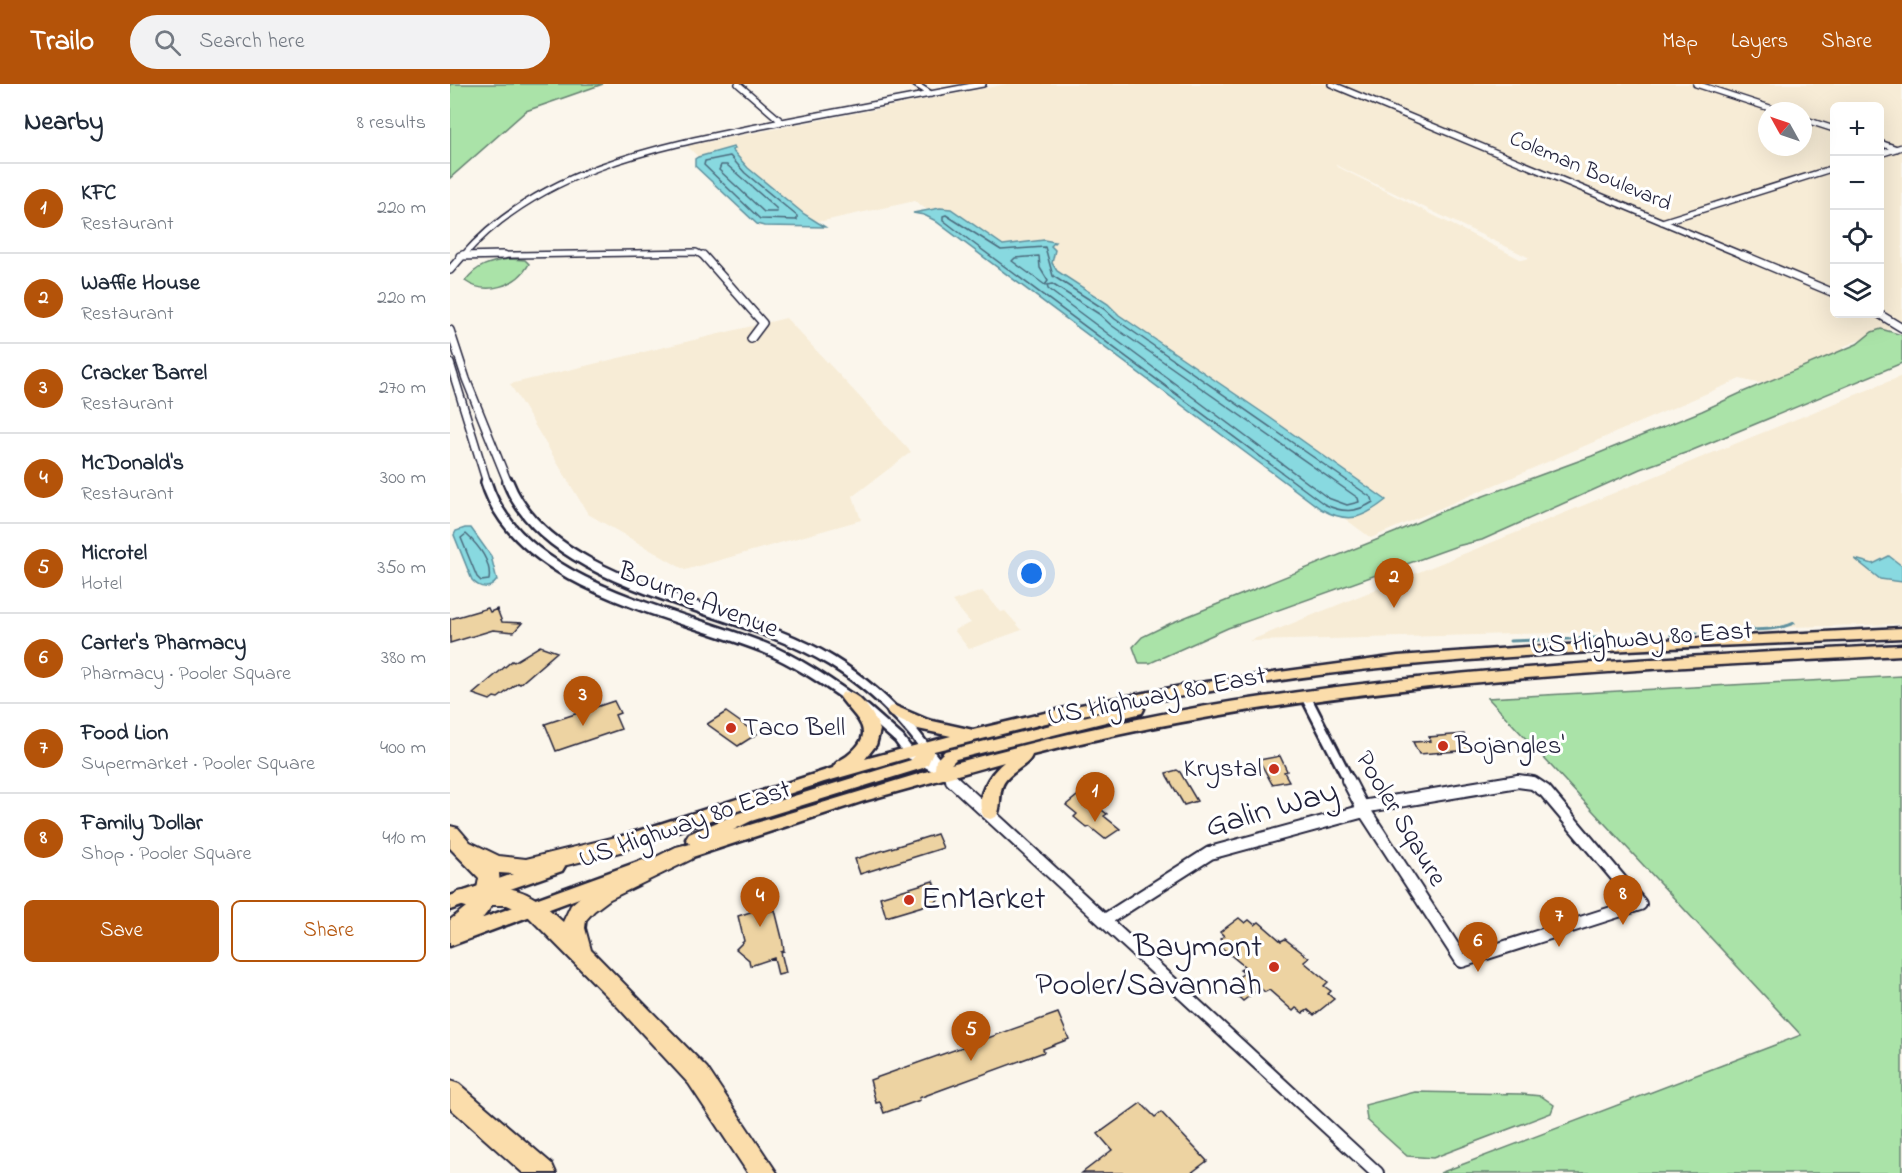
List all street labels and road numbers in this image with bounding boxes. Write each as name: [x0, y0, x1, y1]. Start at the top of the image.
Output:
street label: Coleman Boulevard: [1504, 123, 1676, 221]
street label: Bourne Avenue: [611, 552, 785, 650]
street label: US Highway 80 East: [1530, 612, 1754, 666]
street label: US Highway 80 East: [1044, 657, 1270, 737]
street label: Pooler Sqaure: [1344, 744, 1456, 895]
street label: Galin Way: [1200, 768, 1344, 852]
street label: US Highway 80 East: [574, 770, 796, 880]

